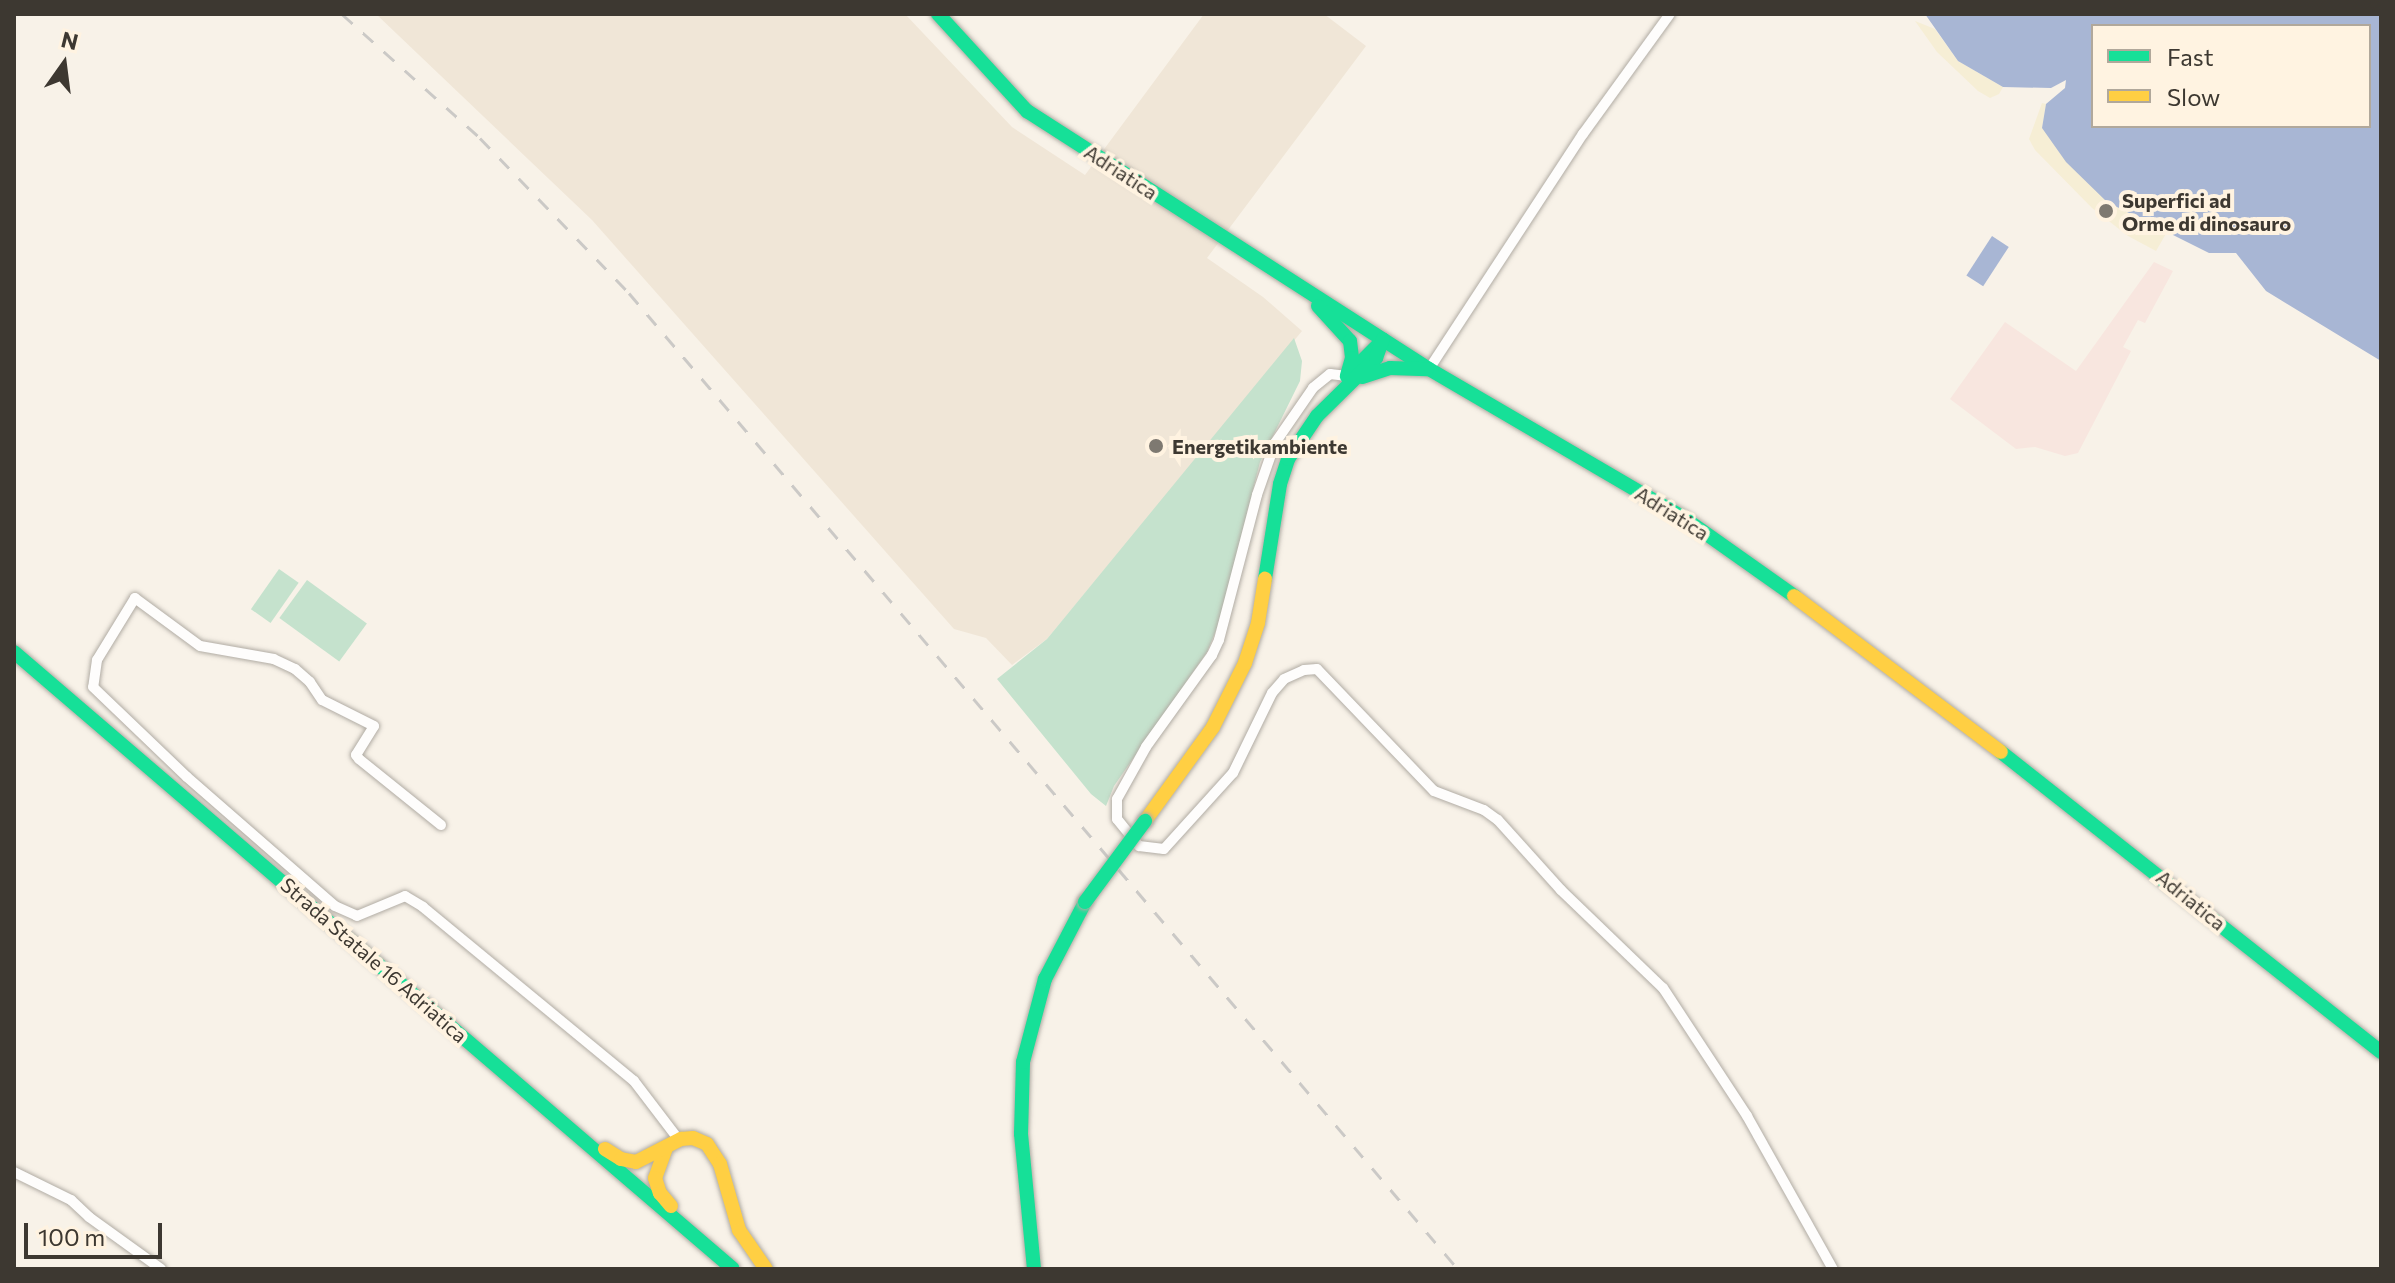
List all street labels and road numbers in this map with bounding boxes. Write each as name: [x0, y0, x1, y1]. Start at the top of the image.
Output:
street label: Adriatica: [1080, 140, 1162, 204]
street label: Adriatica: [1631, 481, 1713, 545]
street label: Adriatica: [2152, 865, 2230, 935]
street label: Strada Statale 16 Adriatica: [276, 873, 472, 1047]

